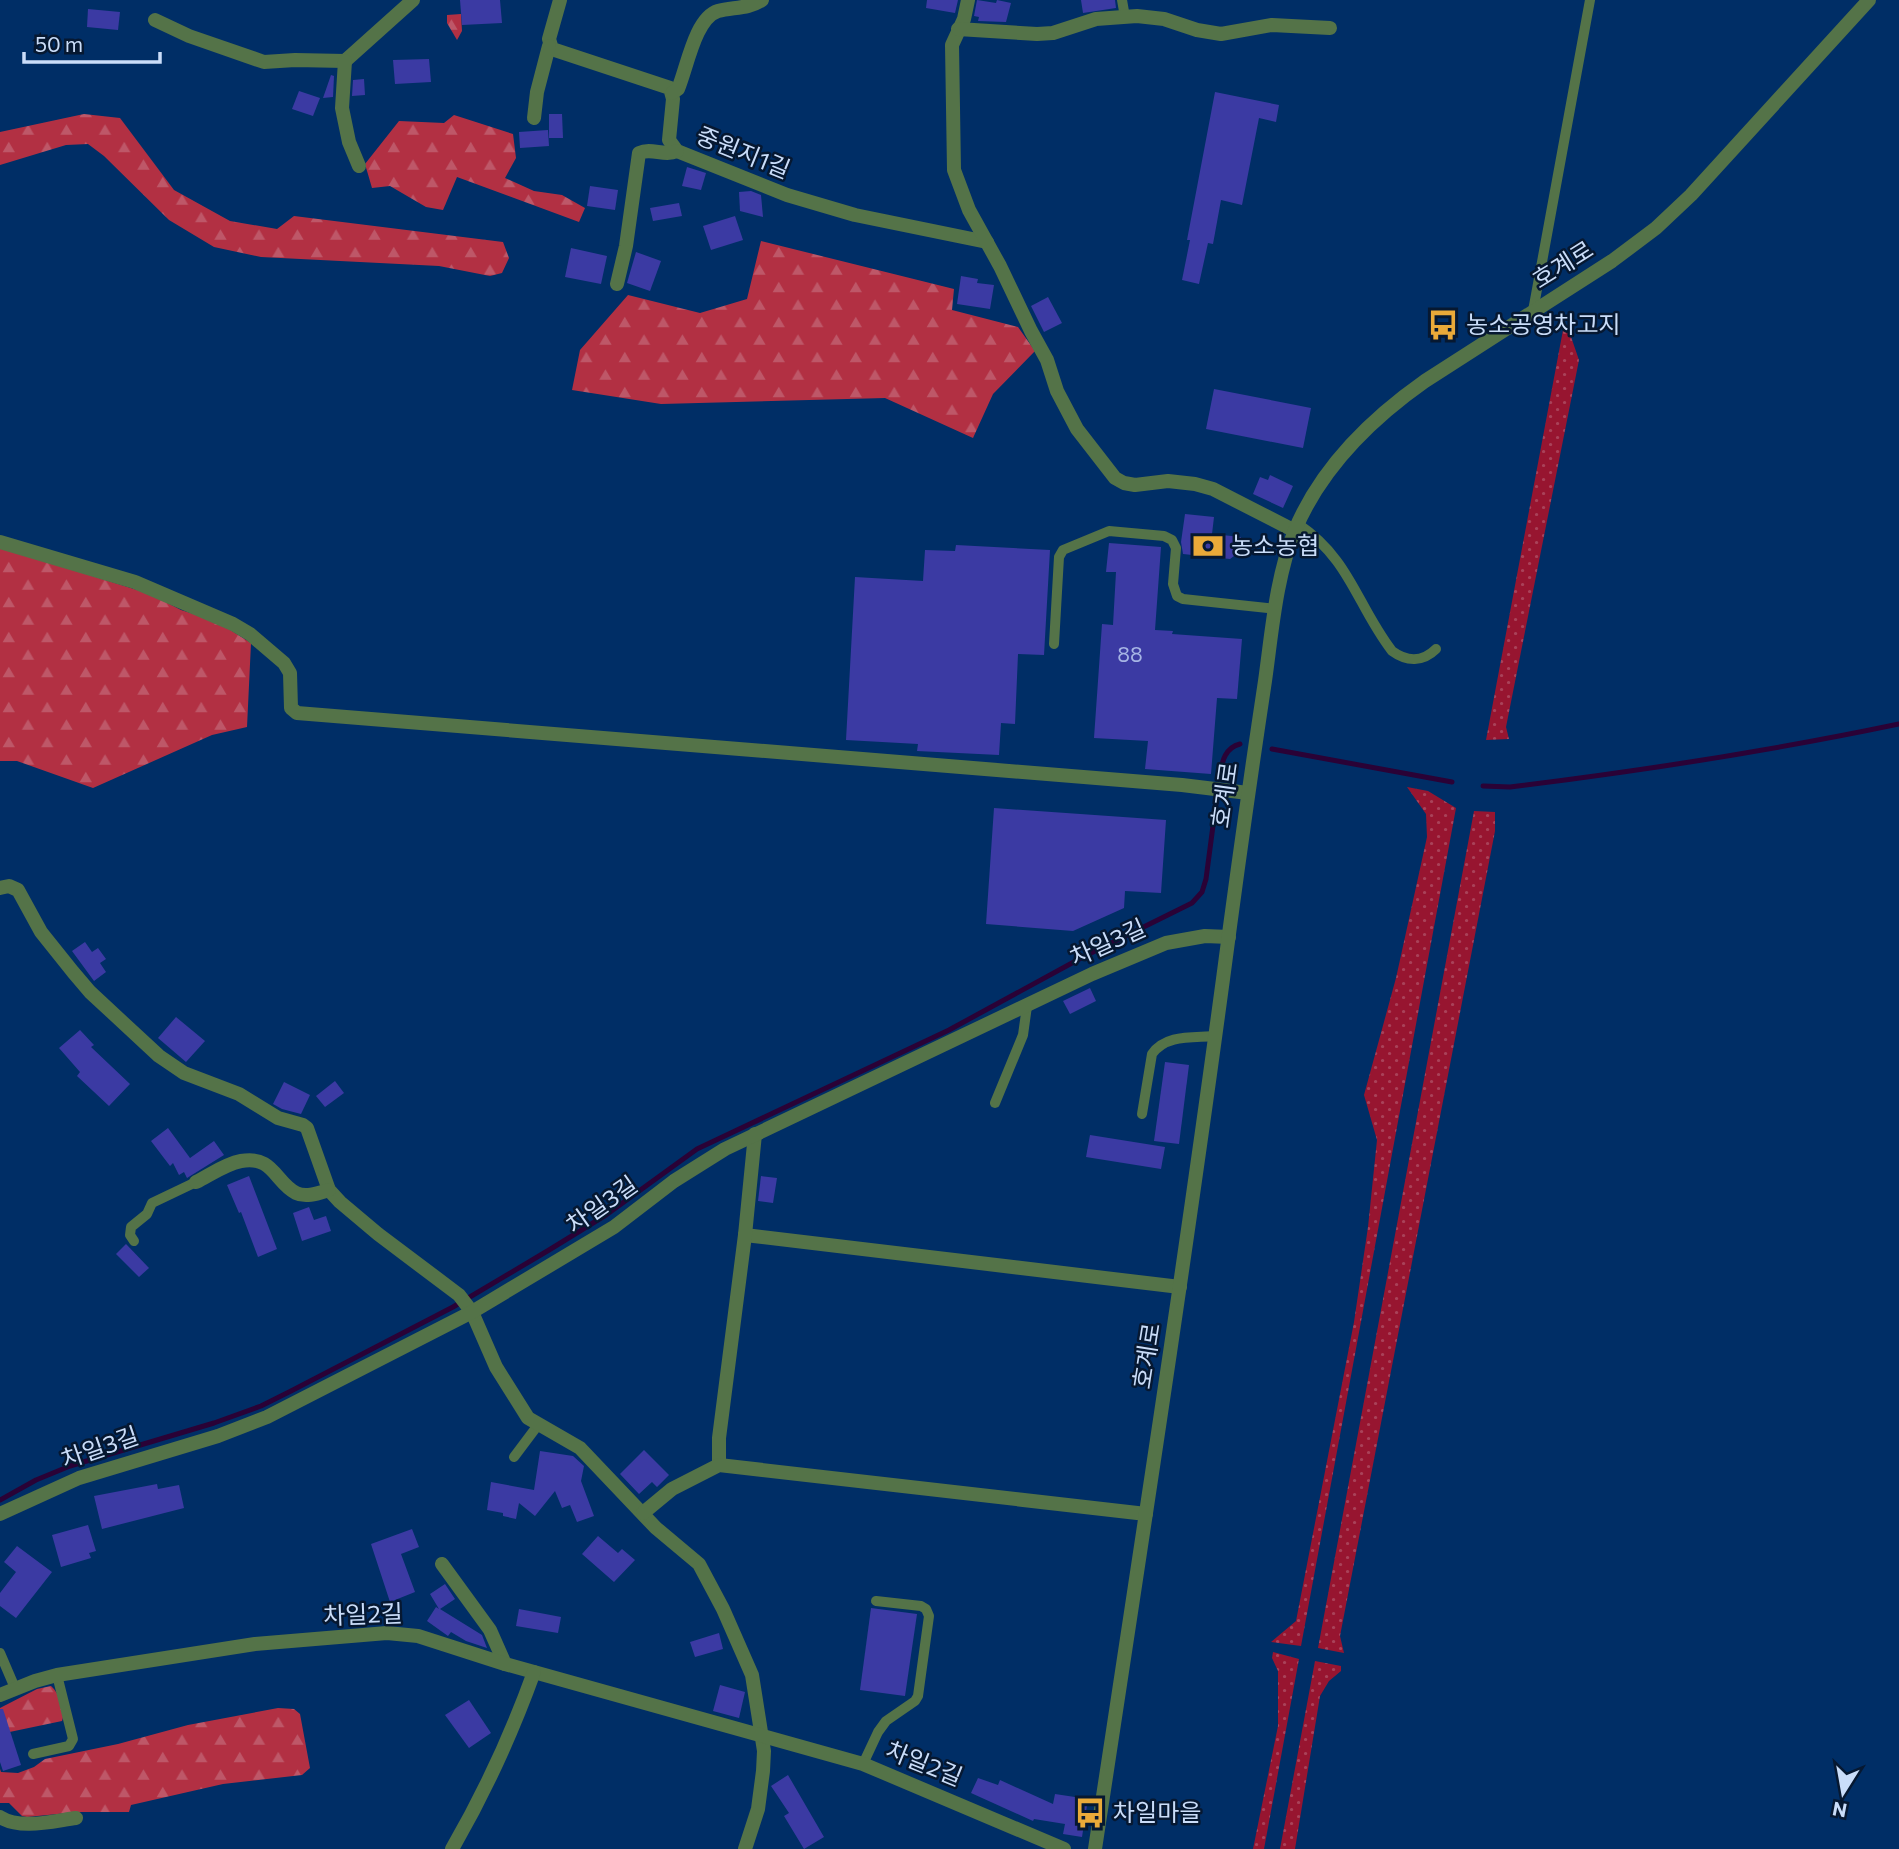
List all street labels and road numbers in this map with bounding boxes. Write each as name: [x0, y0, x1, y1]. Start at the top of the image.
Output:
street label: 중원지1길: [692, 120, 795, 184]
street label: 호계로: [1526, 234, 1598, 294]
street label: 호계로: [1205, 760, 1242, 830]
street label: 차일3길: [1065, 912, 1150, 971]
street label: 차일3길: [560, 1169, 642, 1239]
street label: 호계로: [1126, 1321, 1165, 1391]
street label: 차일3길: [57, 1420, 142, 1473]
street label: 차일2길: [323, 1598, 403, 1629]
street label: 차일2길: [882, 1734, 967, 1791]

